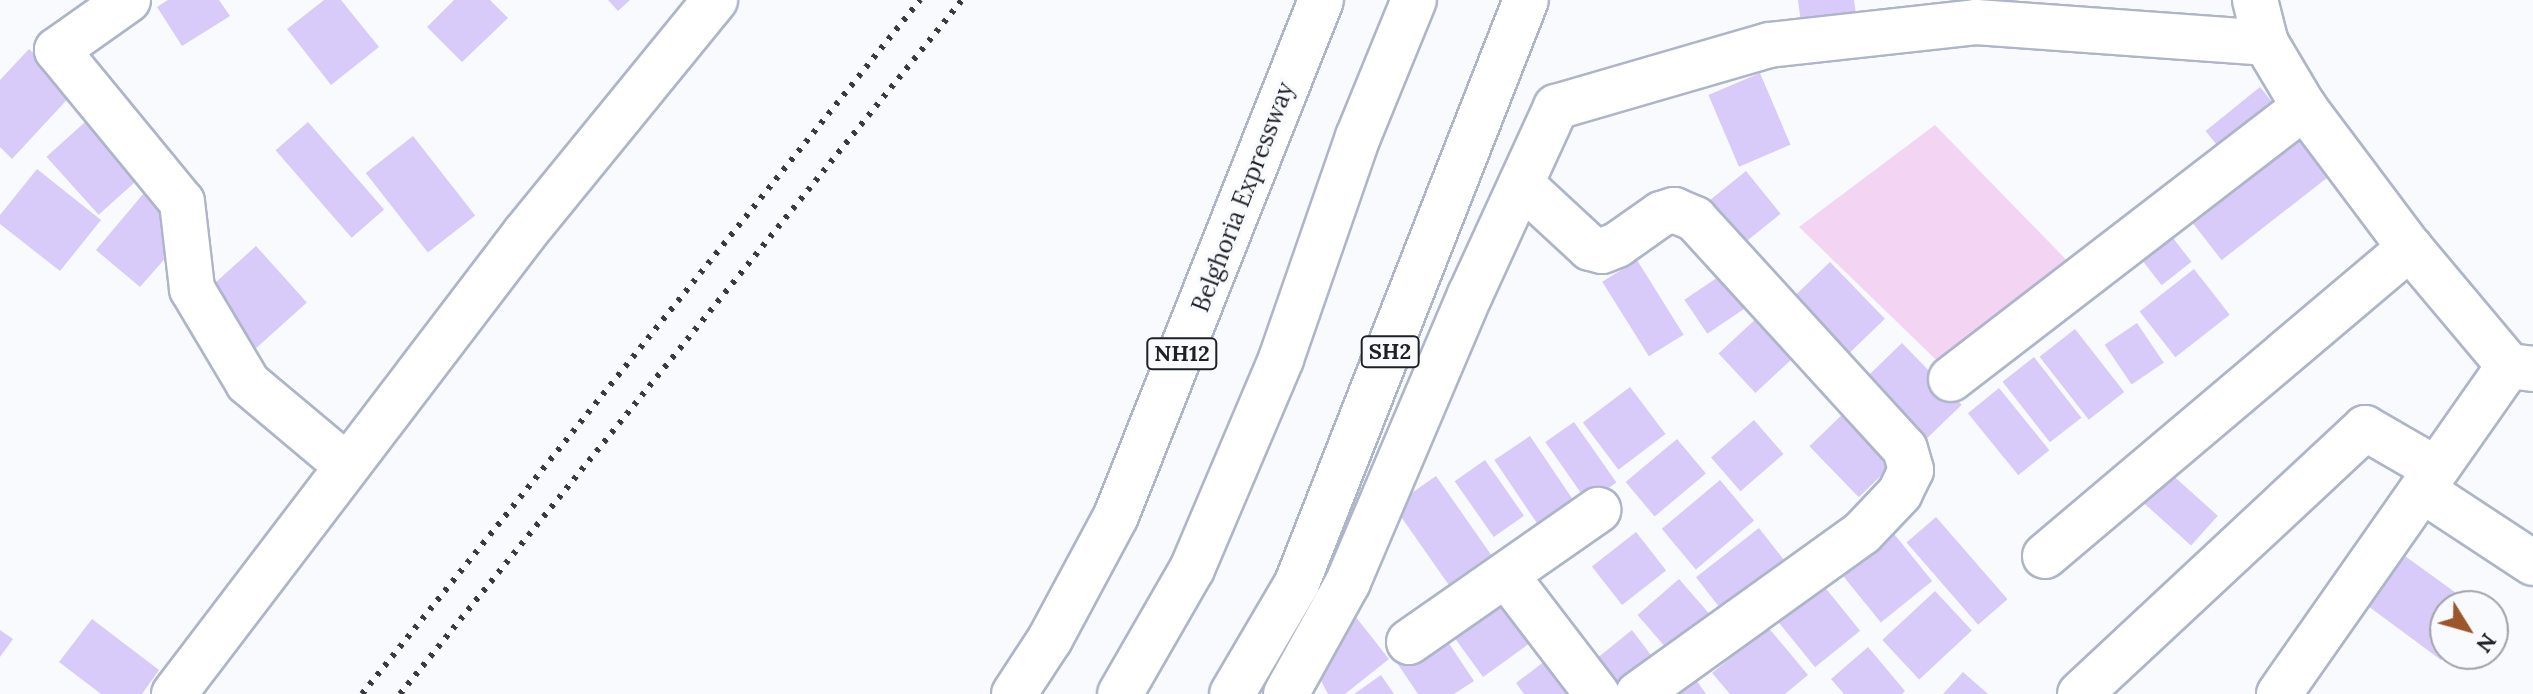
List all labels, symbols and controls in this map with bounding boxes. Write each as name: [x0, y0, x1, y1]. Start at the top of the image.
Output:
street label: Belghoria Expressway: [1186, 78, 1300, 316]
road number: SH2: [1360, 334, 1420, 370]
road number: NH12: [1146, 336, 1218, 372]
north arrow: [2429, 590, 2509, 670]
text: N: [2470, 628, 2503, 658]

